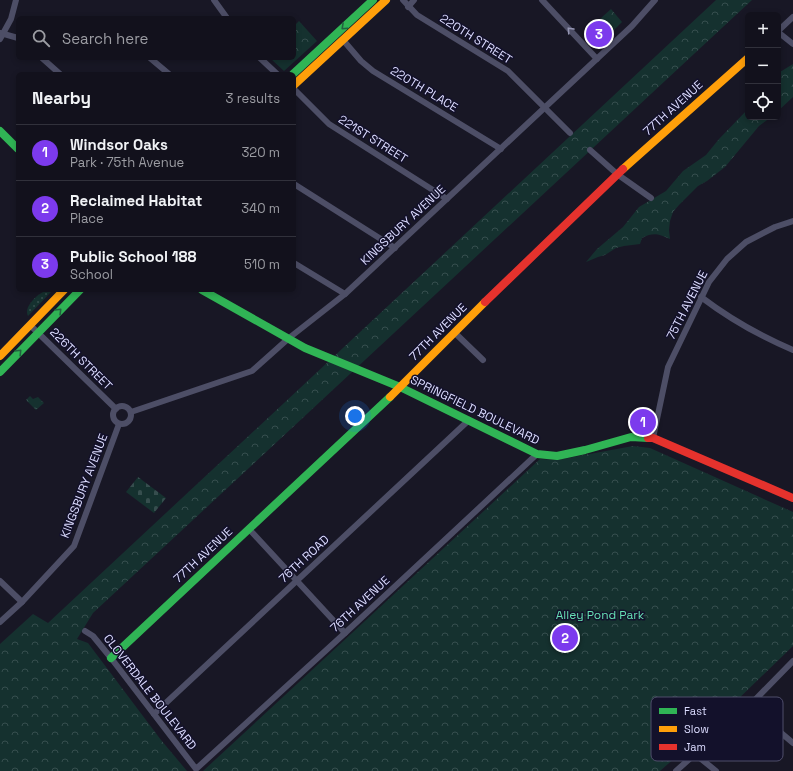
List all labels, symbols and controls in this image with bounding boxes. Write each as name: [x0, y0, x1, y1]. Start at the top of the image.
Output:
street label: 220TH STREET: [437, 10, 515, 68]
map controls: [745, 12, 781, 120]
button: +: [745, 12, 781, 48]
search box: [16, 16, 296, 60]
pin: 3: [586, 19, 612, 49]
one-way arrow: [341, 22, 349, 29]
icon: search: [30, 27, 52, 49]
one-way arrow: [568, 28, 575, 35]
text: Search here: [62, 29, 148, 48]
button: −: [745, 48, 781, 84]
street label: 220TH PLACE: [387, 63, 461, 116]
street label: 77TH AVENUE: [640, 77, 706, 139]
button: locate: [745, 84, 781, 120]
text: Nearby: [32, 87, 91, 109]
text: 3 results: [226, 90, 280, 107]
street label: 221ST STREET: [335, 111, 411, 167]
text: Windsor Oaks: [70, 135, 168, 154]
text: 1: [42, 144, 48, 161]
text: 320 m: [241, 144, 280, 161]
text: Park · 75th Avenue: [70, 154, 184, 171]
street label: KINGSBURY AVENUE: [357, 181, 449, 269]
text: Reclaimed Habitat: [70, 191, 202, 210]
text: 2: [41, 200, 49, 217]
text: 340 m: [241, 200, 280, 217]
text: Place: [70, 210, 104, 227]
text: Public School 188: [70, 247, 197, 266]
text: 3: [41, 256, 49, 273]
text: 510 m: [244, 256, 280, 273]
text: School: [70, 266, 113, 283]
street label: 75TH AVENUE: [663, 267, 711, 342]
street label: 77TH AVENUE: [406, 300, 470, 364]
one-way arrow: [54, 308, 62, 316]
street label: 226TH STREET: [46, 324, 116, 394]
one-way arrow: [14, 349, 22, 357]
street label: SPRINGFIELD BOULEVARD: [408, 372, 542, 448]
your location: [345, 406, 365, 426]
pin: 1: [630, 407, 656, 437]
street label: KINGSBURY AVENUE: [57, 431, 111, 541]
street label: 77TH AVENUE: [170, 523, 236, 587]
street label: 76TH ROAD: [275, 532, 333, 586]
street label: 76TH AVENUE: [327, 572, 393, 636]
park label: Alley Pond Park: [556, 607, 645, 623]
pin: 2: [552, 623, 578, 653]
street label: CLOVERDALE BOULEVARD: [100, 631, 200, 753]
legend: [651, 697, 783, 761]
text: Fast: [684, 704, 707, 718]
text: Slow: [684, 722, 709, 736]
text: Jam: [684, 740, 706, 754]

